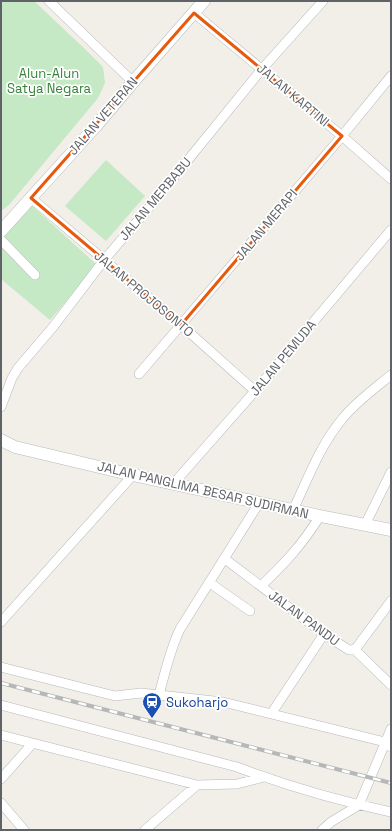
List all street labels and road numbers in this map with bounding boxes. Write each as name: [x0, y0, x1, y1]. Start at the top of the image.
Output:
street label: JALAN KARTINI: [253, 60, 333, 130]
street label: JALAN VETERAN: [64, 73, 142, 159]
street label: JALAN MERBABU: [115, 154, 195, 244]
street label: JALAN MERAPI: [231, 186, 301, 264]
street label: JALAN PROJOSONTO: [91, 247, 197, 341]
street label: JALAN PEMUDA: [246, 316, 320, 400]
street label: JALAN PANGLIMA BESAR SUDIRMAN: [96, 457, 310, 523]
street label: JALAN PANDU: [265, 586, 343, 650]

